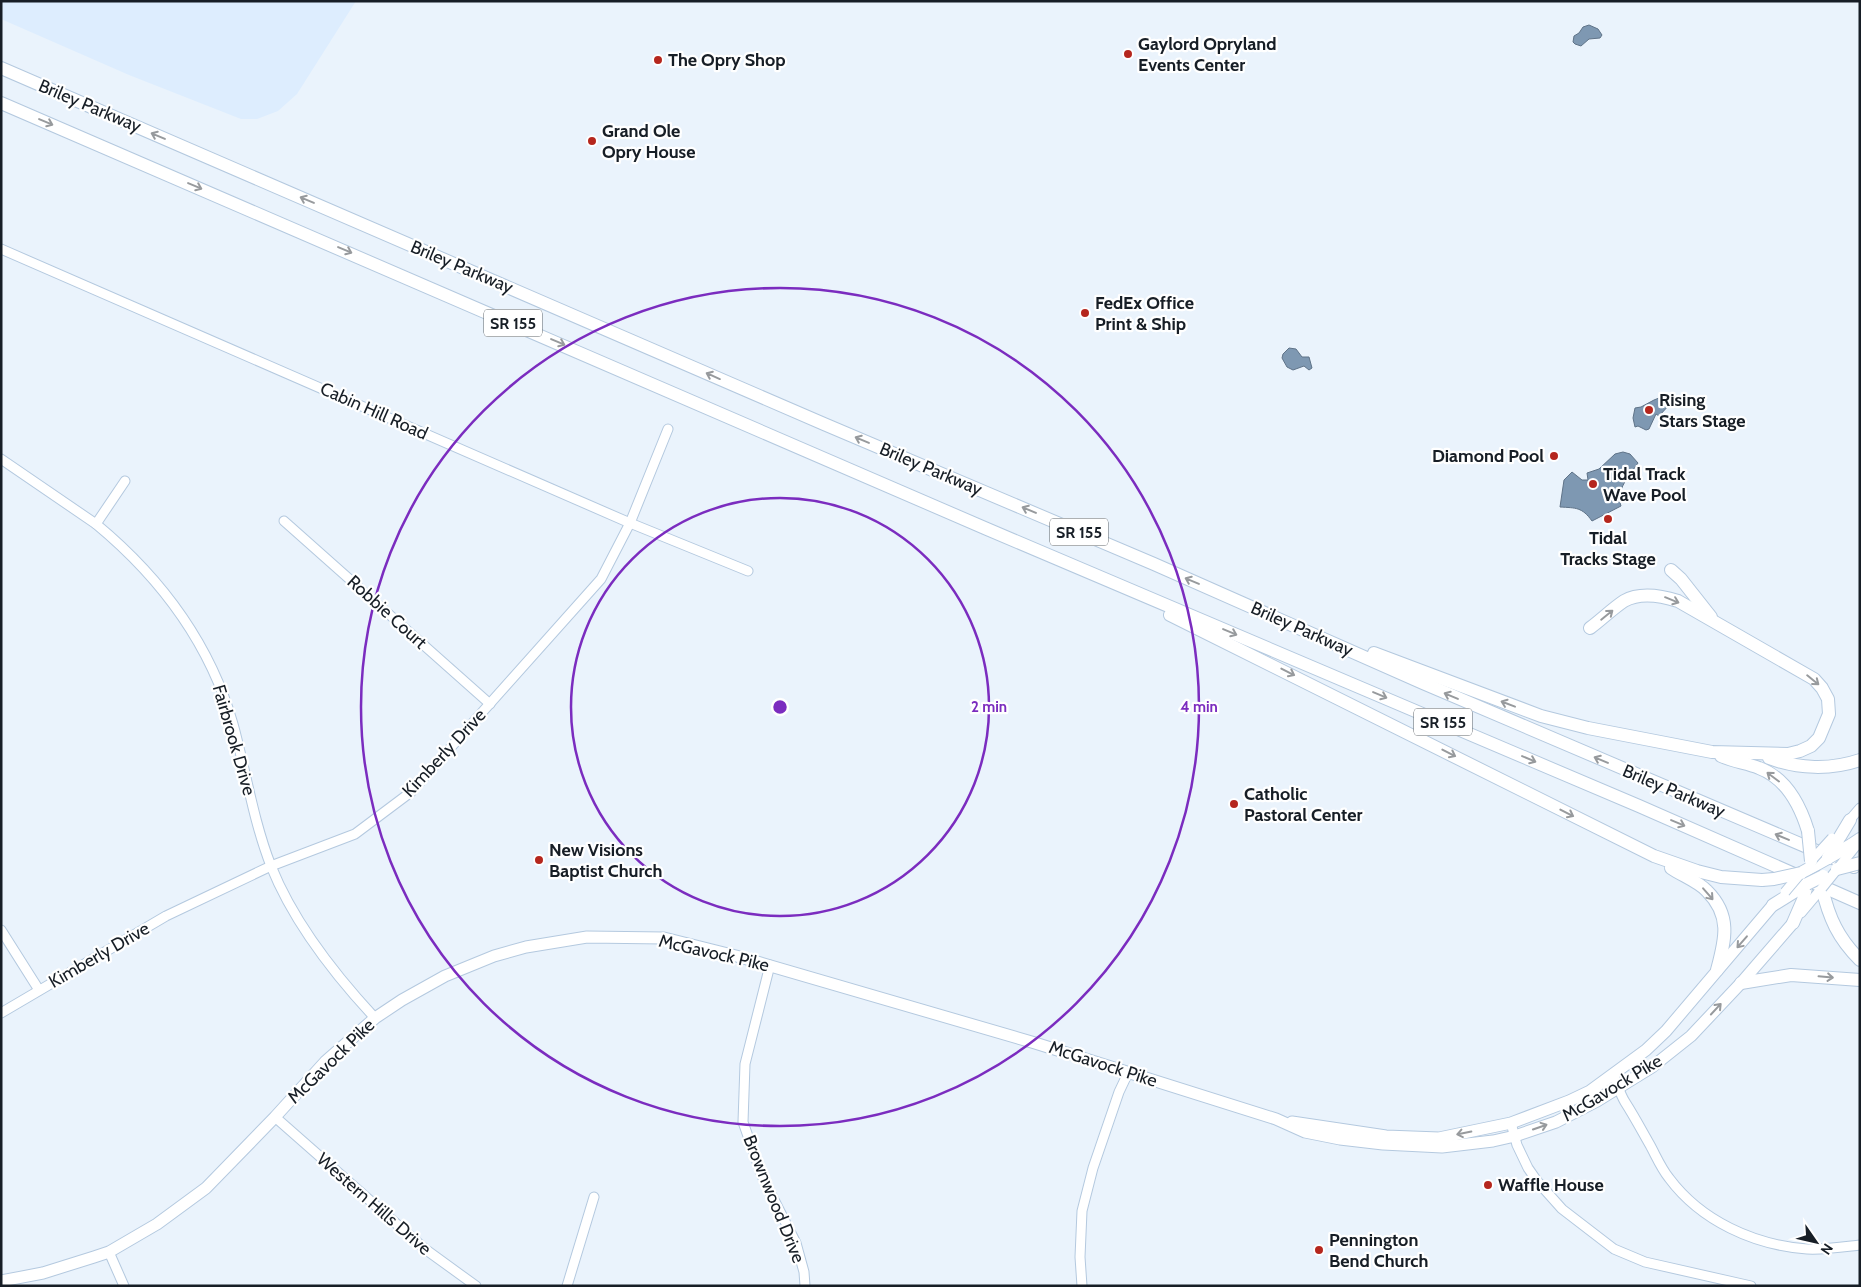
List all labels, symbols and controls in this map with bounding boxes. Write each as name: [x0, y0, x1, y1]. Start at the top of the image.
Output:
place label: Gaylord Opryland Events Center: [1138, 33, 1277, 76]
marker: Gaylord Opryland Events Center: [1122, 48, 1134, 60]
place label: The Opry Shop: [668, 49, 785, 71]
marker: The Opry Shop: [652, 54, 664, 66]
street label: Briley Parkway: [35, 75, 145, 137]
one-way arrow: [38, 117, 53, 127]
place label: Grand Ole Opry House: [602, 120, 695, 163]
one-way arrow: [151, 130, 166, 140]
marker: Grand Ole Opry House: [586, 135, 598, 147]
one-way arrow: [187, 181, 202, 191]
one-way arrow: [300, 195, 315, 205]
street label: Briley Parkway: [407, 236, 517, 298]
one-way arrow: [337, 245, 352, 255]
place label: FedEx Office Print & Ship: [1095, 292, 1194, 335]
marker: FedEx Office Print & Ship: [1079, 307, 1091, 319]
road number: SR 155: [484, 309, 542, 336]
one-way arrow: [550, 338, 565, 348]
one-way arrow: [706, 370, 721, 380]
street label: Cabin Hill Road: [317, 377, 431, 445]
place label: Rising Stars Stage: [1659, 389, 1746, 432]
marker: Rising Stars Stage: [1643, 404, 1655, 416]
one-way arrow: [855, 435, 870, 445]
street label: Briley Parkway: [876, 438, 986, 500]
place label: Diamond Pool: [1432, 445, 1544, 467]
marker: Diamond Pool: [1548, 450, 1560, 462]
place label: Tidal Track Wave Pool: [1603, 463, 1686, 506]
marker: Tidal Track Wave Pool: [1587, 478, 1599, 490]
one-way arrow: [1022, 504, 1037, 514]
marker: Tidal Tracks Stage: [1602, 513, 1614, 525]
road number: SR 155: [1050, 518, 1108, 546]
place label: Tidal Tracks Stage: [1560, 527, 1656, 570]
street label: Robbie Court: [343, 571, 431, 653]
one-way arrow: [1185, 575, 1200, 585]
one-way arrow: [1664, 595, 1679, 605]
street label: Briley Parkway: [1248, 597, 1356, 661]
one-way arrow: [1601, 609, 1614, 620]
one-way arrow: [1222, 627, 1237, 637]
one-way arrow: [1280, 668, 1295, 678]
one-way arrow: [1806, 675, 1819, 686]
street label: Fairbrook Drive: [208, 682, 260, 798]
one-way arrow: [1444, 690, 1459, 700]
one-way arrow: [1372, 691, 1387, 700]
centre of rings: [771, 698, 789, 716]
text: 2 min: [971, 698, 1007, 716]
text: 4 min: [1180, 698, 1218, 716]
one-way arrow: [1501, 699, 1517, 708]
street label: Kimberly Drive: [398, 704, 490, 802]
road number: SR 155: [1414, 709, 1472, 736]
one-way arrow: [1441, 749, 1456, 758]
one-way arrow: [1521, 754, 1536, 764]
one-way arrow: [1594, 754, 1609, 764]
street label: Briley Parkway: [1619, 760, 1729, 822]
one-way arrow: [1767, 771, 1780, 782]
place label: Catholic Pastoral Center: [1244, 783, 1362, 826]
marker: Catholic Pastoral Center: [1228, 798, 1240, 810]
one-way arrow: [1560, 808, 1575, 818]
one-way arrow: [1670, 818, 1685, 828]
one-way arrow: [1775, 832, 1790, 842]
place label: New Visions Baptist Church: [549, 839, 662, 882]
marker: New Visions Baptist Church: [533, 854, 545, 866]
one-way arrow: [1703, 888, 1714, 901]
street label: Kimberly Drive: [45, 917, 153, 993]
street label: McGavock Pike: [657, 930, 771, 976]
one-way arrow: [1736, 935, 1747, 948]
one-way arrow: [1817, 973, 1833, 982]
one-way arrow: [1710, 1003, 1722, 1016]
street label: McGavock Pike: [283, 1014, 379, 1108]
street label: McGavock Pike: [1046, 1036, 1160, 1092]
street label: McGavock Pike: [1558, 1050, 1666, 1126]
one-way arrow: [1532, 1122, 1548, 1131]
one-way arrow: [1456, 1129, 1472, 1139]
street label: Brownwood Drive: [738, 1132, 810, 1266]
street label: Western Hills Drive: [312, 1148, 436, 1260]
place label: Waffle House: [1498, 1174, 1604, 1196]
marker: Waffle House: [1482, 1179, 1494, 1191]
north arrow: [1791, 1217, 1841, 1267]
place label: Pennington Bend Church: [1329, 1229, 1428, 1272]
text: N: [1817, 1240, 1837, 1258]
marker: Pennington Bend Church: [1313, 1244, 1325, 1256]

